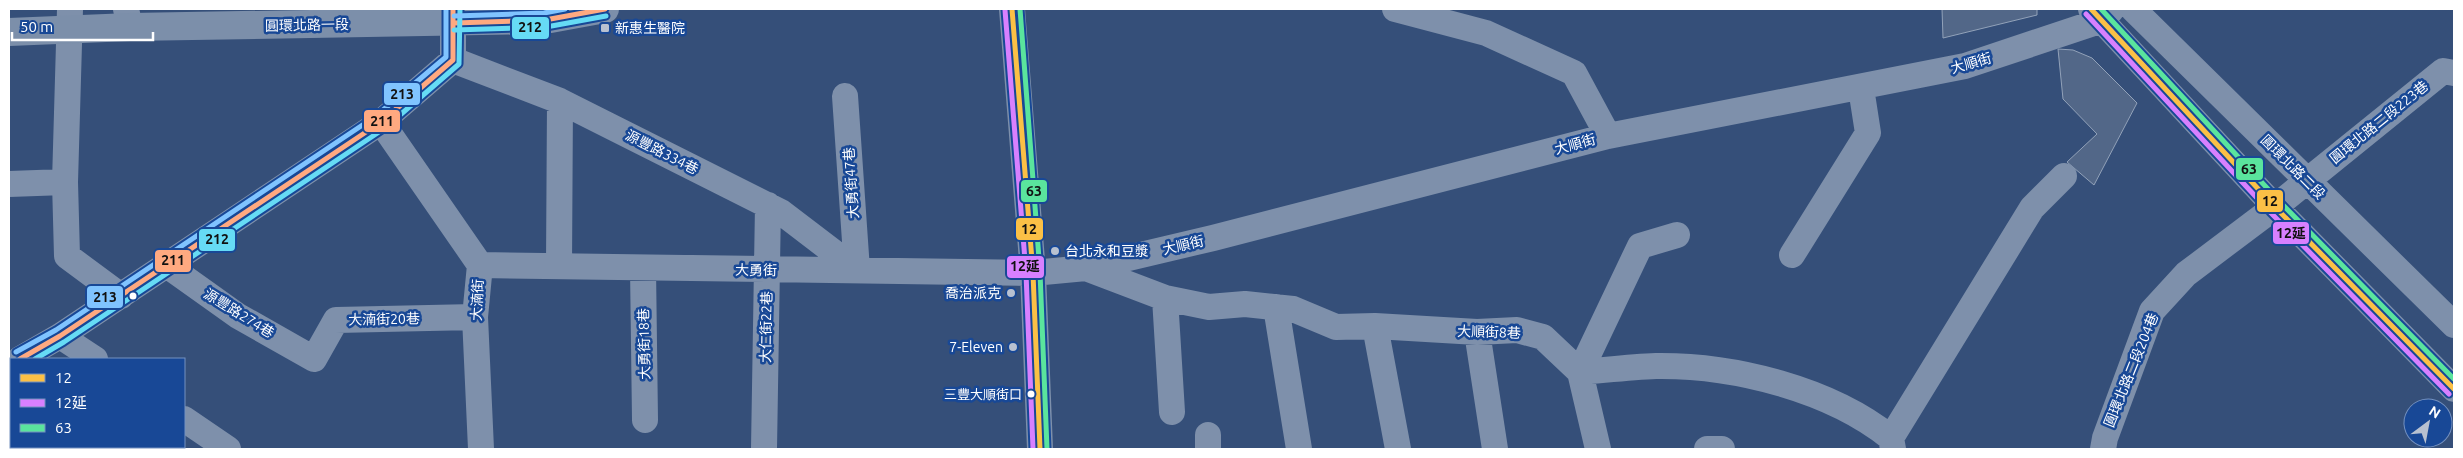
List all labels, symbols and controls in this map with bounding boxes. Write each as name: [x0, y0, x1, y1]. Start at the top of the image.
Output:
scale bar: [12, 10, 154, 42]
street label: 圓環北路一段: [265, 16, 349, 34]
line badge: 212: [511, 16, 550, 40]
text: 50 m: [20, 18, 53, 35]
text: 212: [518, 19, 542, 35]
place label: 新惠生醫院: [615, 20, 685, 36]
marker: 新惠生醫院: [599, 22, 611, 34]
street label: 大順街: [1949, 50, 1993, 76]
street label: 圓環北路二段223巷: [2327, 77, 2431, 167]
line badge: 213: [383, 82, 421, 106]
text: 213: [390, 86, 414, 102]
line badge: 211: [363, 109, 401, 133]
text: 211: [370, 113, 394, 129]
street label: 源豐路334巷: [623, 127, 701, 177]
street label: 大順街: [1553, 131, 1597, 157]
street label: 圓環北路二段: [2258, 132, 2328, 202]
street label: 大勇街47巷: [841, 147, 861, 219]
line badge: 63: [2235, 157, 2264, 181]
text: 63: [2241, 161, 2257, 177]
line badge: 63: [1020, 179, 1048, 203]
text: 63: [1026, 183, 1042, 199]
line badge: 12: [2256, 189, 2284, 213]
text: 12: [2262, 193, 2278, 209]
line badge: 12: [1015, 217, 1044, 241]
text: 12: [1021, 221, 1037, 237]
line badge: 12延: [2272, 221, 2310, 245]
text: 12延: [2276, 225, 2306, 241]
line badge: 212: [198, 228, 236, 252]
text: 212: [205, 231, 229, 247]
street label: 大順街: [1161, 232, 1205, 258]
place label: 台北永和豆漿: [1065, 243, 1149, 259]
marker: 台北永和豆漿: [1049, 245, 1061, 257]
line badge: 211: [154, 249, 192, 273]
text: 211: [161, 252, 185, 268]
line badge: 12延: [1006, 255, 1045, 279]
text: 12延: [1010, 258, 1040, 274]
street label: 大勇街: [735, 262, 777, 278]
street label: 大湳街: [468, 279, 486, 321]
line badge: 213: [86, 285, 124, 309]
street label: 源豐路274巷: [201, 285, 277, 341]
place label: 喬治派克: [945, 285, 1001, 301]
marker: 喬治派克: [1005, 287, 1017, 299]
text: 213: [93, 289, 117, 305]
unlabelled marker: [128, 291, 138, 301]
street label: 大仁街22巷: [757, 291, 775, 363]
street label: 大勇街18巷: [635, 308, 653, 380]
street label: 大湳街20巷: [348, 310, 420, 328]
street label: 圓環北路二段204巷: [2101, 311, 2161, 429]
street label: 大順街8巷: [1457, 323, 1521, 341]
place label: 7-Eleven: [949, 339, 1003, 355]
marker: 7-Eleven: [1007, 341, 1019, 353]
legend: [10, 358, 185, 448]
text: 12: [55, 369, 72, 386]
place label: 三豐大順街口: [944, 387, 1022, 401]
marker: 三豐大順街口: [1026, 389, 1036, 399]
text: 12延: [55, 394, 87, 411]
north arrow: [2403, 398, 2453, 448]
text: N: [2426, 402, 2444, 422]
text: 63: [55, 419, 72, 436]

